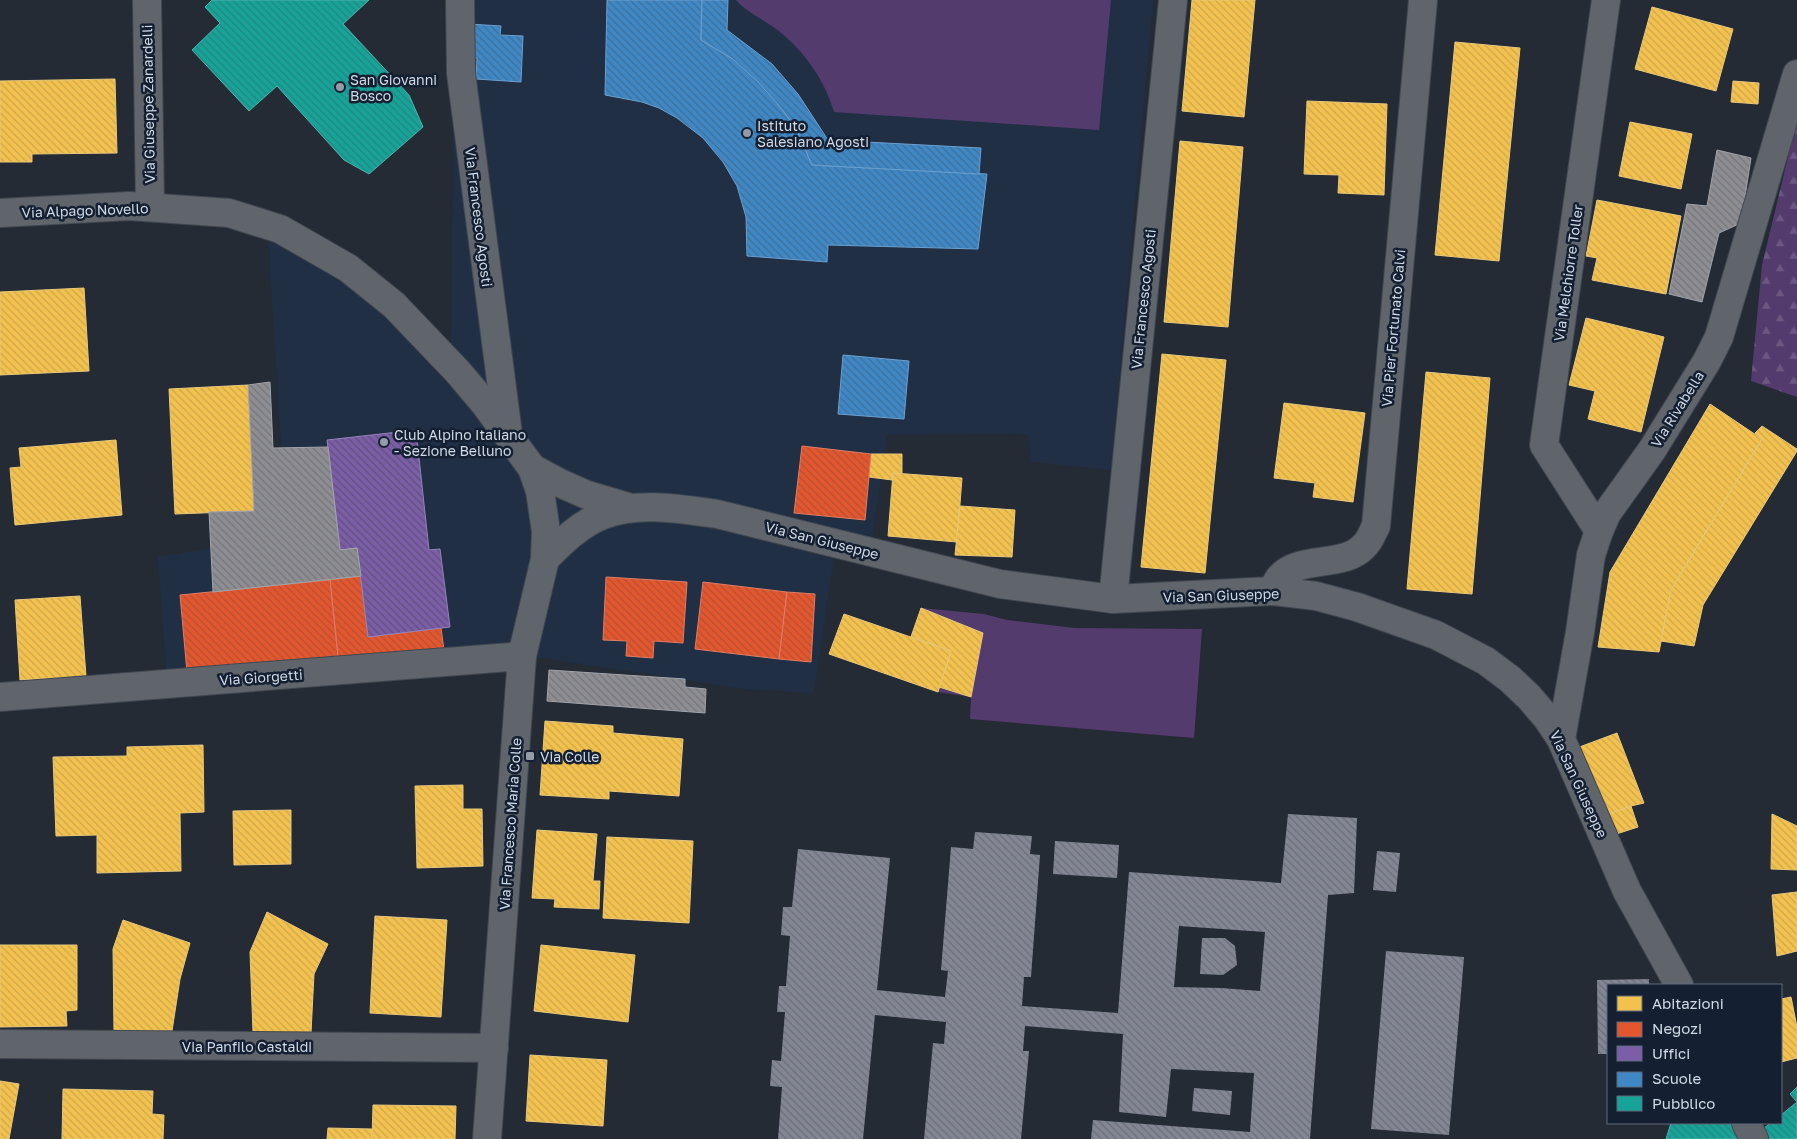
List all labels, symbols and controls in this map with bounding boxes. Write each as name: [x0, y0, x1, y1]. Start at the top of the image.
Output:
street label: Via Giuseppe Zanardelli: [138, 25, 158, 183]
place label: San Giovanni Bosco: [350, 71, 437, 104]
marker: San Giovanni Bosco: [334, 81, 346, 93]
place label: Istituto Salesiano Agosti: [757, 117, 869, 150]
marker: Istituto Salesiano Agosti: [741, 127, 753, 139]
street label: Via Francesco Agosti: [462, 146, 496, 288]
street label: Via Alpago Novello: [21, 199, 149, 221]
street label: Via Melchiorre Toller: [1550, 203, 1586, 343]
street label: Via Francesco Agosti: [1127, 228, 1159, 370]
street label: Via Pier Fortunato Calvi: [1378, 249, 1408, 407]
street label: Via Rivabella: [1647, 368, 1707, 450]
place label: Club Alpino Italiano - Sezione Belluno: [394, 426, 526, 459]
marker: Club Alpino Italiano - Sezione Belluno: [378, 436, 390, 448]
street label: Via San Giuseppe: [763, 518, 881, 562]
street label: Via San Giuseppe: [1162, 584, 1280, 606]
street label: Via Giorgetti: [219, 666, 303, 688]
street label: Via San Giuseppe: [1547, 728, 1611, 840]
street label: Via Francesco Maria Colle: [495, 737, 525, 911]
place label: Via Colle: [540, 748, 599, 765]
marker: Via Colle: [524, 750, 536, 762]
legend: [1607, 984, 1782, 1124]
text: Abitazioni: [1652, 994, 1724, 1012]
text: Negozi: [1652, 1019, 1702, 1037]
street label: Via Panfilo Castaldi: [182, 1038, 312, 1055]
text: Uffici: [1652, 1044, 1690, 1062]
text: Scuole: [1652, 1069, 1702, 1087]
text: Pubblico: [1652, 1094, 1715, 1112]

